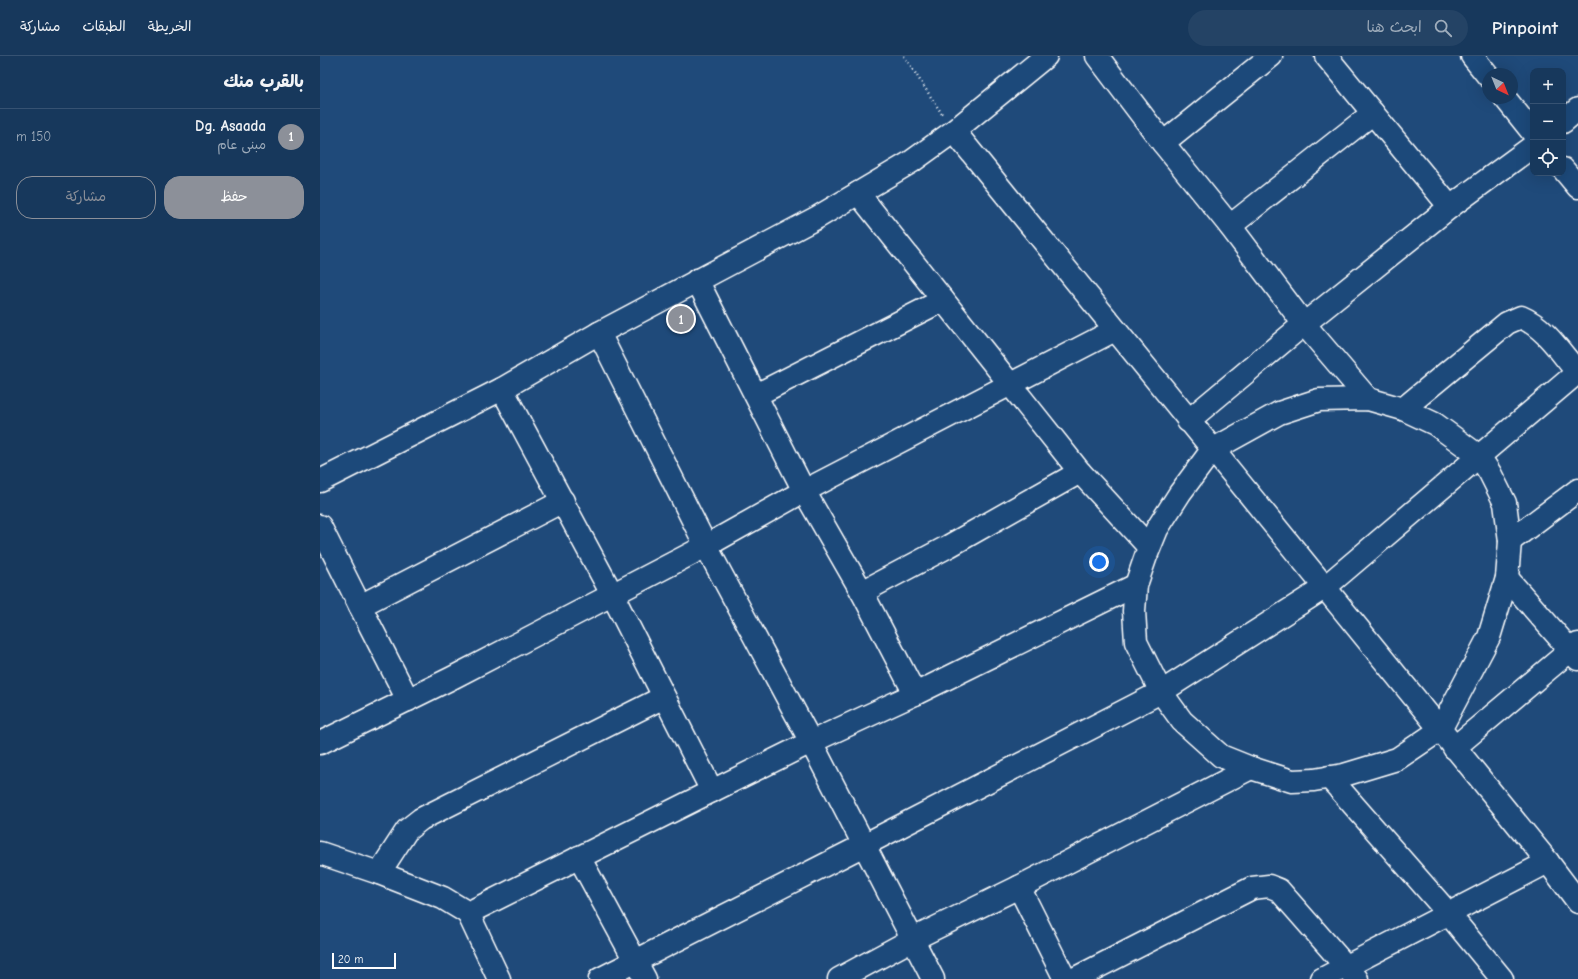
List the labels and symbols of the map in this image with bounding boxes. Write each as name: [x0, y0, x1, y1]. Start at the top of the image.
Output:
north arrow: [1482, 68, 1518, 104]
pin: 1: [668, 304, 694, 334]
your location: [1089, 552, 1109, 572]
scale bar: [332, 951, 396, 970]

